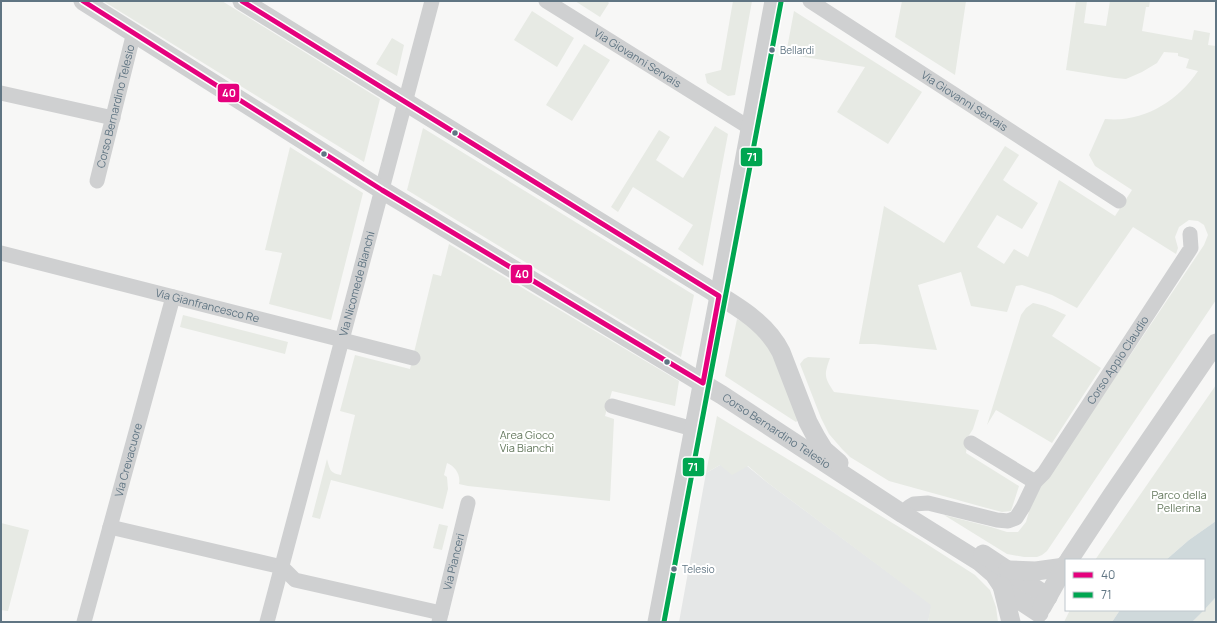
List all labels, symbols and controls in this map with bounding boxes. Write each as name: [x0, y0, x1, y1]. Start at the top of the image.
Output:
street label: Via Giovanni Servais: [591, 25, 685, 91]
street label: Corso Bernardino Telesio: [93, 42, 138, 169]
place label: Bellardi: [780, 43, 814, 57]
marker: Bellardi: [767, 45, 777, 55]
street label: Via Giovanni Servais: [919, 67, 1011, 134]
line badge: 40: [217, 83, 240, 103]
text: 40: [222, 85, 236, 100]
unlabelled marker: [450, 128, 460, 138]
line badge: 71: [740, 147, 763, 167]
unlabelled marker: [319, 149, 329, 159]
text: 71: [747, 149, 757, 164]
street label: Via Nicomede Bianchi: [335, 230, 378, 338]
line badge: 40: [510, 264, 533, 284]
text: 40: [515, 266, 529, 281]
street label: Via Gianfrancesco Re: [154, 285, 262, 326]
street label: Corso Appio Claudio: [1083, 312, 1152, 407]
unlabelled marker: [662, 357, 672, 367]
street label: Corso Bernardino Telesio: [720, 389, 834, 472]
street label: Via Crevacuore: [111, 421, 145, 499]
park label: Area Gioco Via Bianchi: [500, 427, 555, 455]
line badge: 71: [682, 457, 705, 477]
text: 71: [688, 459, 698, 474]
park label: Parco della Pellerina: [1151, 487, 1207, 515]
street label: Via Pianceri: [439, 532, 467, 592]
legend: [1065, 559, 1205, 611]
place label: Telesio: [682, 562, 715, 576]
marker: Telesio: [669, 564, 679, 574]
text: 40: [1101, 566, 1115, 583]
text: 71: [1101, 586, 1112, 603]

